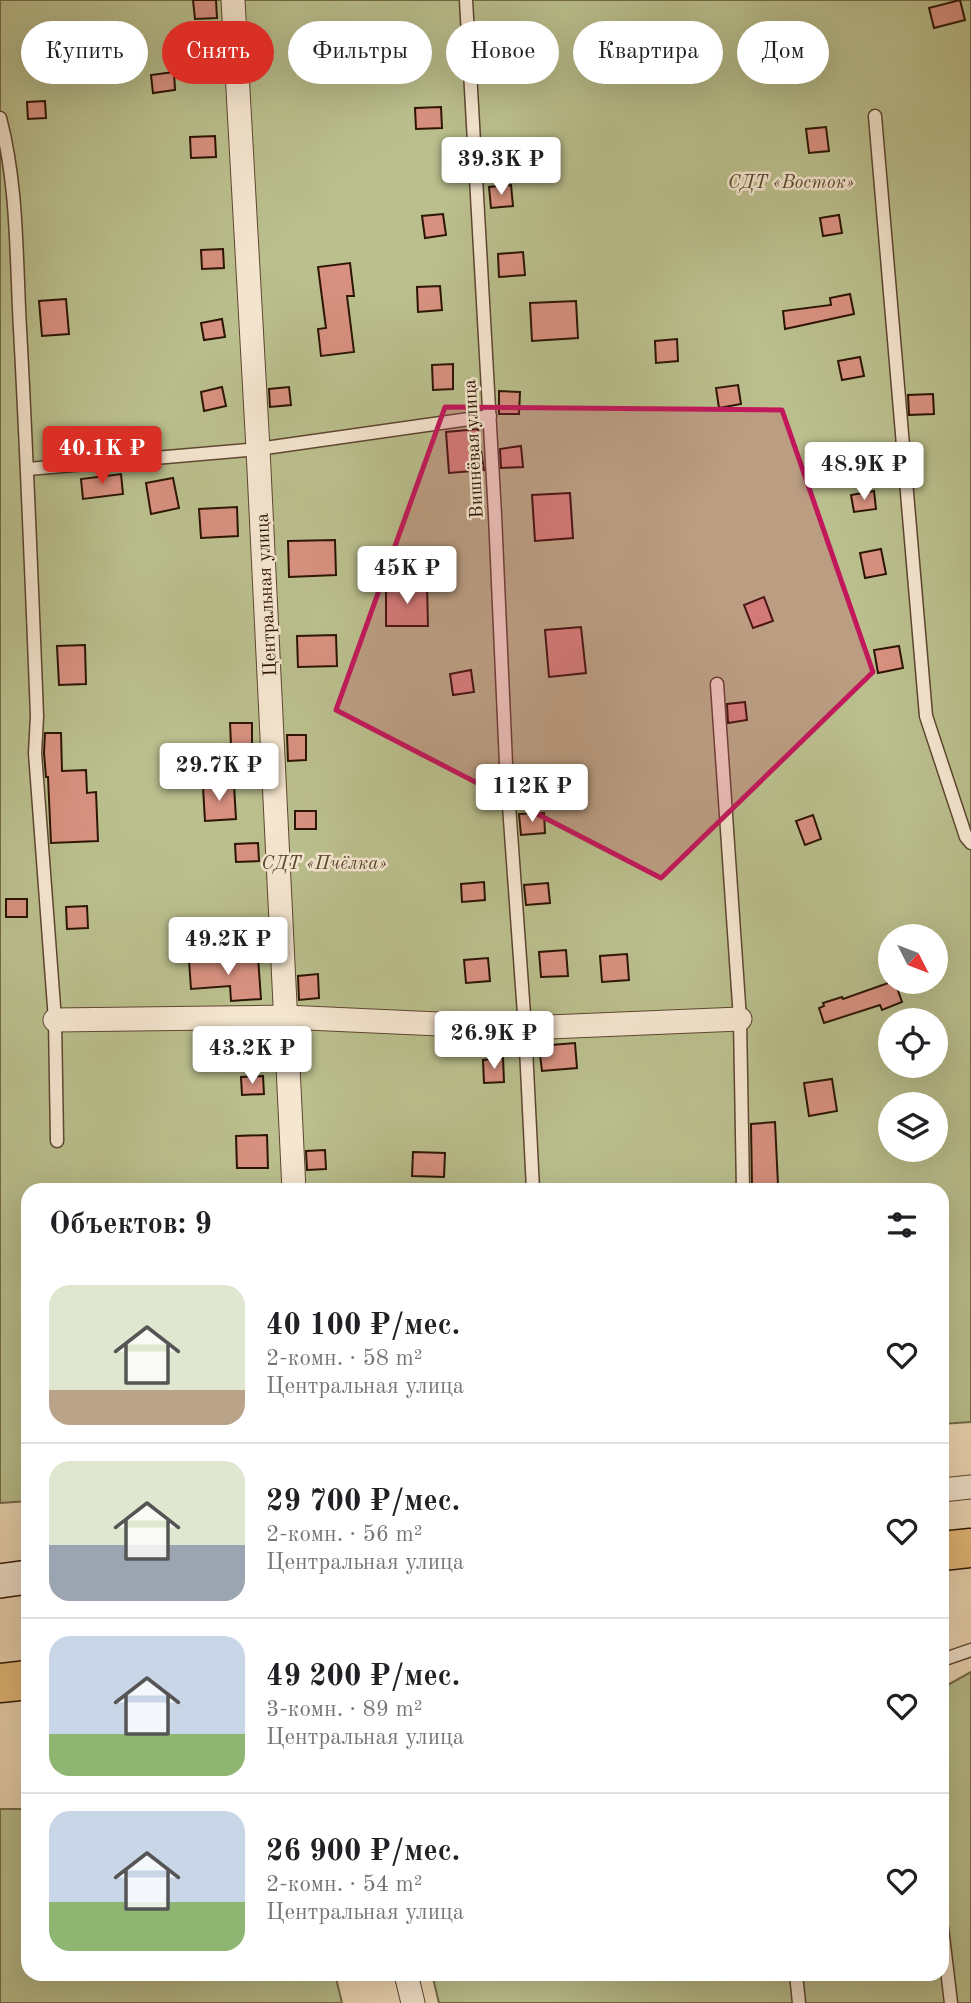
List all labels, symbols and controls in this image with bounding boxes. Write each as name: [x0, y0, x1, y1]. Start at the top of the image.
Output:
chip: Купить: [21, 21, 148, 84]
chip: Снять: [162, 21, 274, 84]
chip: Фильтры: [288, 21, 432, 84]
chip: Новое: [446, 21, 559, 84]
chip: Квартира: [573, 21, 723, 84]
chip: Дом: [737, 21, 829, 84]
pin: 39.3K ₽: [436, 138, 566, 197]
text: 39.3K ₽: [458, 148, 544, 171]
park label: СДТ «Восток»: [728, 174, 854, 193]
street label: Вишнёвая улица: [461, 378, 488, 519]
pin: 40.1K ₽: [37, 426, 167, 486]
text: 40.1K ₽: [59, 437, 145, 460]
pin: 48.9K ₽: [799, 442, 929, 502]
text: 48.9K ₽: [821, 453, 907, 476]
street label: Центральная улица: [254, 512, 281, 677]
pin: 45K ₽: [358, 546, 456, 606]
text: 45K ₽: [374, 557, 440, 580]
pin: 29.7K ₽: [154, 744, 284, 803]
text: 29.7K ₽: [176, 754, 262, 777]
pin: 112K ₽: [475, 764, 589, 824]
text: 112K ₽: [492, 775, 572, 798]
park label: СДТ «Пчёлка»: [261, 855, 387, 874]
pin: 49.2K ₽: [163, 918, 293, 977]
north arrow: [878, 924, 948, 994]
map controls: [878, 924, 948, 1162]
text: 49.2K ₽: [185, 928, 271, 951]
button: locate: [878, 1008, 948, 1078]
pin: 26.9K ₽: [429, 1012, 559, 1071]
text: 26.9K ₽: [451, 1022, 537, 1045]
pin: 43.2K ₽: [187, 1026, 317, 1086]
text: 43.2K ₽: [209, 1037, 295, 1060]
button: layers: [878, 1092, 948, 1162]
icon: filters: [883, 1206, 921, 1244]
text: Объектов: 9: [49, 1210, 212, 1240]
text: 40 100 ₽/мес.: [266, 1311, 460, 1341]
icon: home: [105, 1313, 189, 1397]
icon: heart: [883, 1336, 921, 1374]
text: 2-комн. · 58 m²: [266, 1347, 423, 1370]
text: Центральная улица: [266, 1375, 464, 1398]
text: 29 700 ₽/мес.: [266, 1487, 460, 1517]
icon: home: [105, 1489, 189, 1573]
icon: heart: [883, 1512, 921, 1550]
text: 2-комн. · 56 m²: [266, 1523, 423, 1546]
text: Центральная улица: [266, 1551, 464, 1574]
text: 49 200 ₽/мес.: [266, 1662, 460, 1692]
icon: home: [105, 1664, 189, 1748]
icon: heart: [883, 1687, 921, 1725]
text: 3-комн. · 89 m²: [266, 1698, 423, 1721]
text: Центральная улица: [266, 1726, 464, 1749]
text: 26 900 ₽/мес.: [266, 1837, 460, 1867]
icon: home: [105, 1839, 189, 1923]
icon: heart: [883, 1862, 921, 1900]
text: 2-комн. · 54 m²: [266, 1873, 423, 1896]
text: Центральная улица: [266, 1901, 464, 1924]

